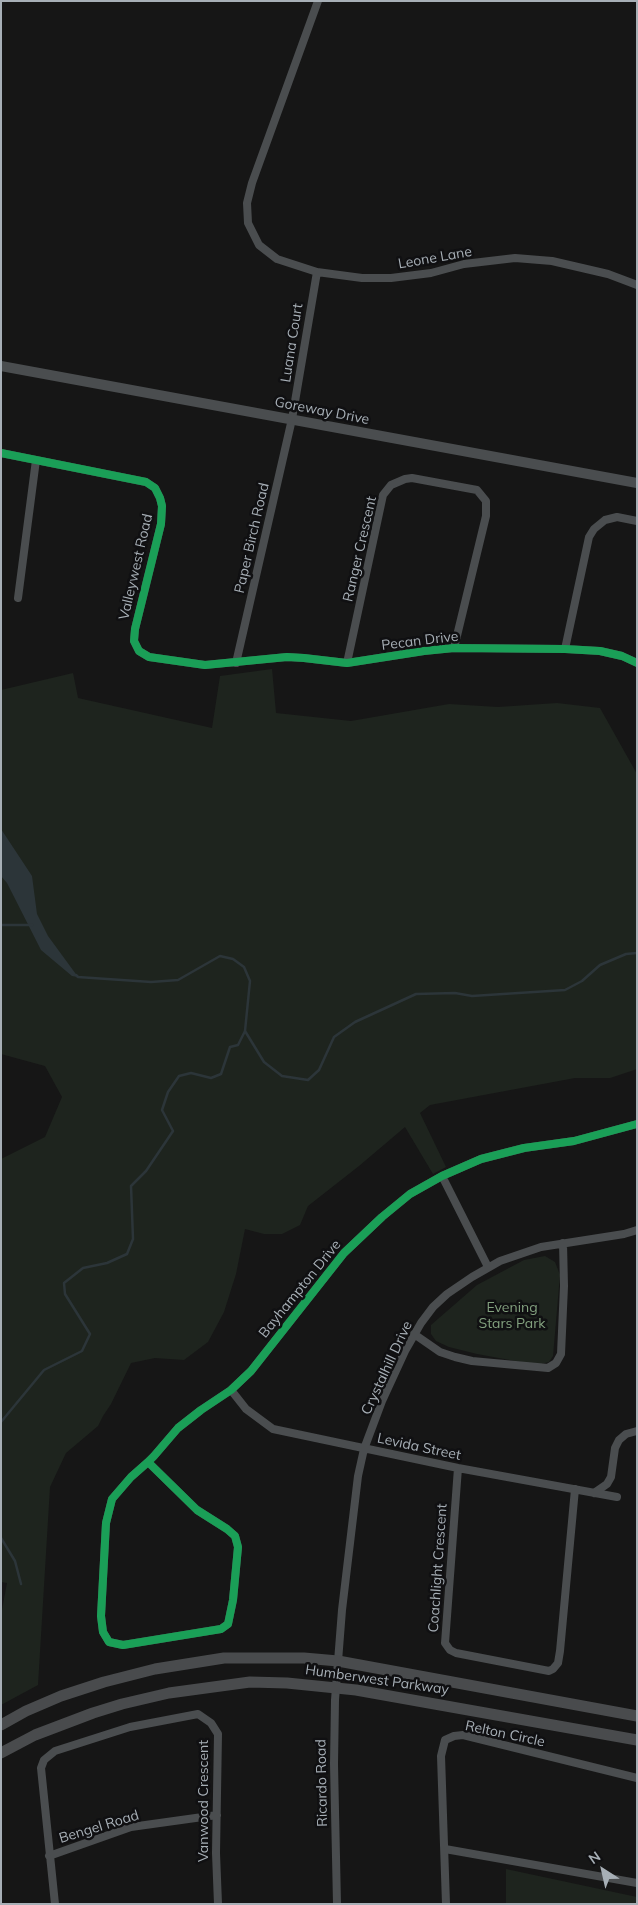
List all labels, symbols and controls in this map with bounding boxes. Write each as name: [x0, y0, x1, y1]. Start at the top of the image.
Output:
street label: Leone Lane: [397, 243, 473, 273]
street label: Luana Court: [277, 302, 307, 384]
street label: Goreway Drive: [273, 394, 371, 428]
street label: Paper Birch Road: [231, 481, 273, 595]
street label: Ranger Crescent: [340, 495, 380, 603]
street label: Valleywest Road: [116, 512, 156, 622]
street label: Pecan Drive: [381, 628, 459, 654]
street label: Bayhampton Drive: [255, 1237, 345, 1341]
park label: Evening Stars Park: [478, 1300, 546, 1332]
street label: Crystalhill Drive: [358, 1318, 416, 1418]
street label: Levida Street: [376, 1430, 462, 1464]
street label: Coachlight Crescent: [425, 1503, 451, 1633]
street label: Humberwest Parkway: [304, 1662, 450, 1698]
street label: Relton Circle: [464, 1717, 546, 1751]
street label: Ricardo Road: [313, 1739, 331, 1827]
street label: Vanwood Crescent: [196, 1740, 212, 1862]
street label: Bengel Road: [57, 1807, 141, 1847]
north arrow: [578, 1845, 628, 1895]
text: N: [585, 1847, 604, 1868]

